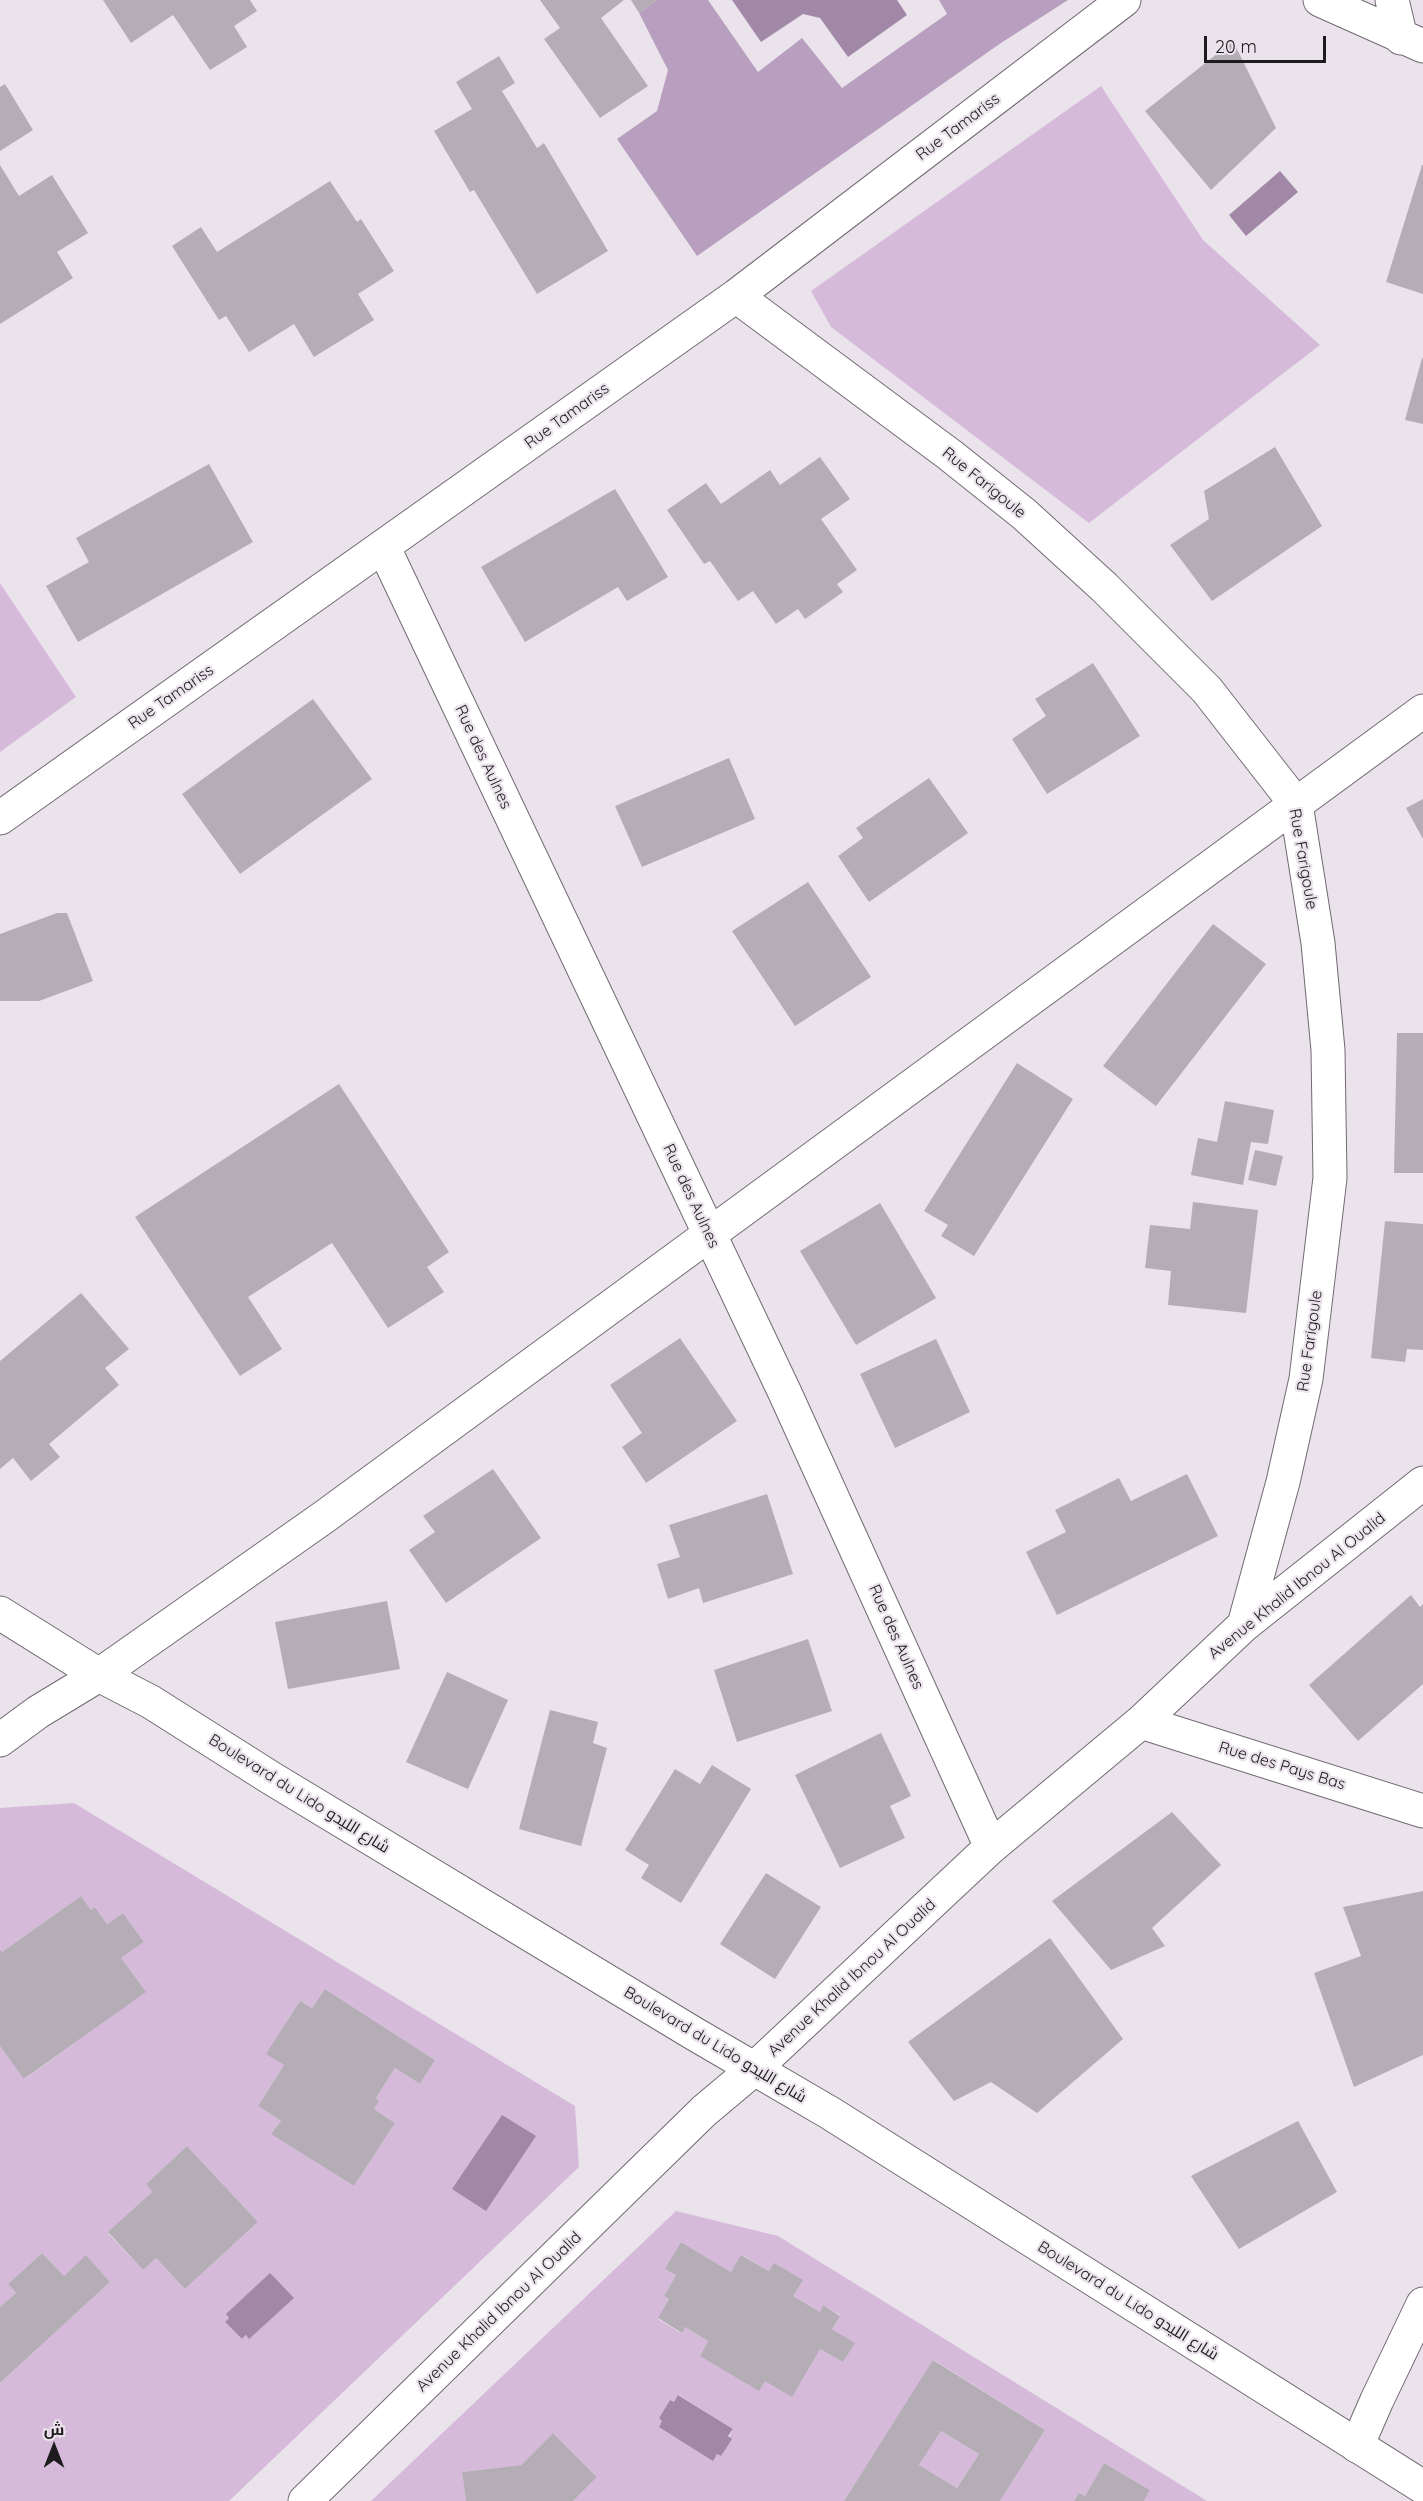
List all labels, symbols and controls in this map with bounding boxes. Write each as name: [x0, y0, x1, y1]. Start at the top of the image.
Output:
scale bar: [1207, 24, 1328, 62]
text: 20 m: [1215, 35, 1257, 58]
street label: Rue Tamariss: [912, 89, 1004, 165]
street label: Rue Tamariss: [521, 379, 613, 453]
street label: Rue Farigoule: [938, 443, 1030, 523]
street label: Rue Tamariss: [125, 661, 217, 733]
street label: Rue des Aulnes: [451, 702, 515, 812]
street label: Rue Farigoule: [1285, 807, 1321, 911]
street label: Rue des Aulnes: [659, 1141, 723, 1251]
street label: Rue Farigoule: [1293, 1289, 1327, 1393]
street label: Avenue Khalid Ibnou Al Oualid: [1205, 1509, 1389, 1663]
street label: Rue des Aulnes: [864, 1582, 928, 1692]
street label: Boulevard du Lido شارع الليدو: [205, 1730, 393, 1858]
street label: Rue des Pays Bas: [1216, 1738, 1348, 1794]
street label: Avenue Khalid Ibnou Al Oualid: [764, 1895, 940, 2061]
street label: Boulevard du Lido شارع الليدو: [620, 1983, 810, 2107]
street label: Avenue Khalid Ibnou Al Oualid: [412, 2228, 586, 2396]
street label: Boulevard du Lido شارع الليدو: [1034, 2237, 1222, 2365]
north arrow: [24, 2417, 84, 2477]
text: ش: [44, 2419, 64, 2439]

